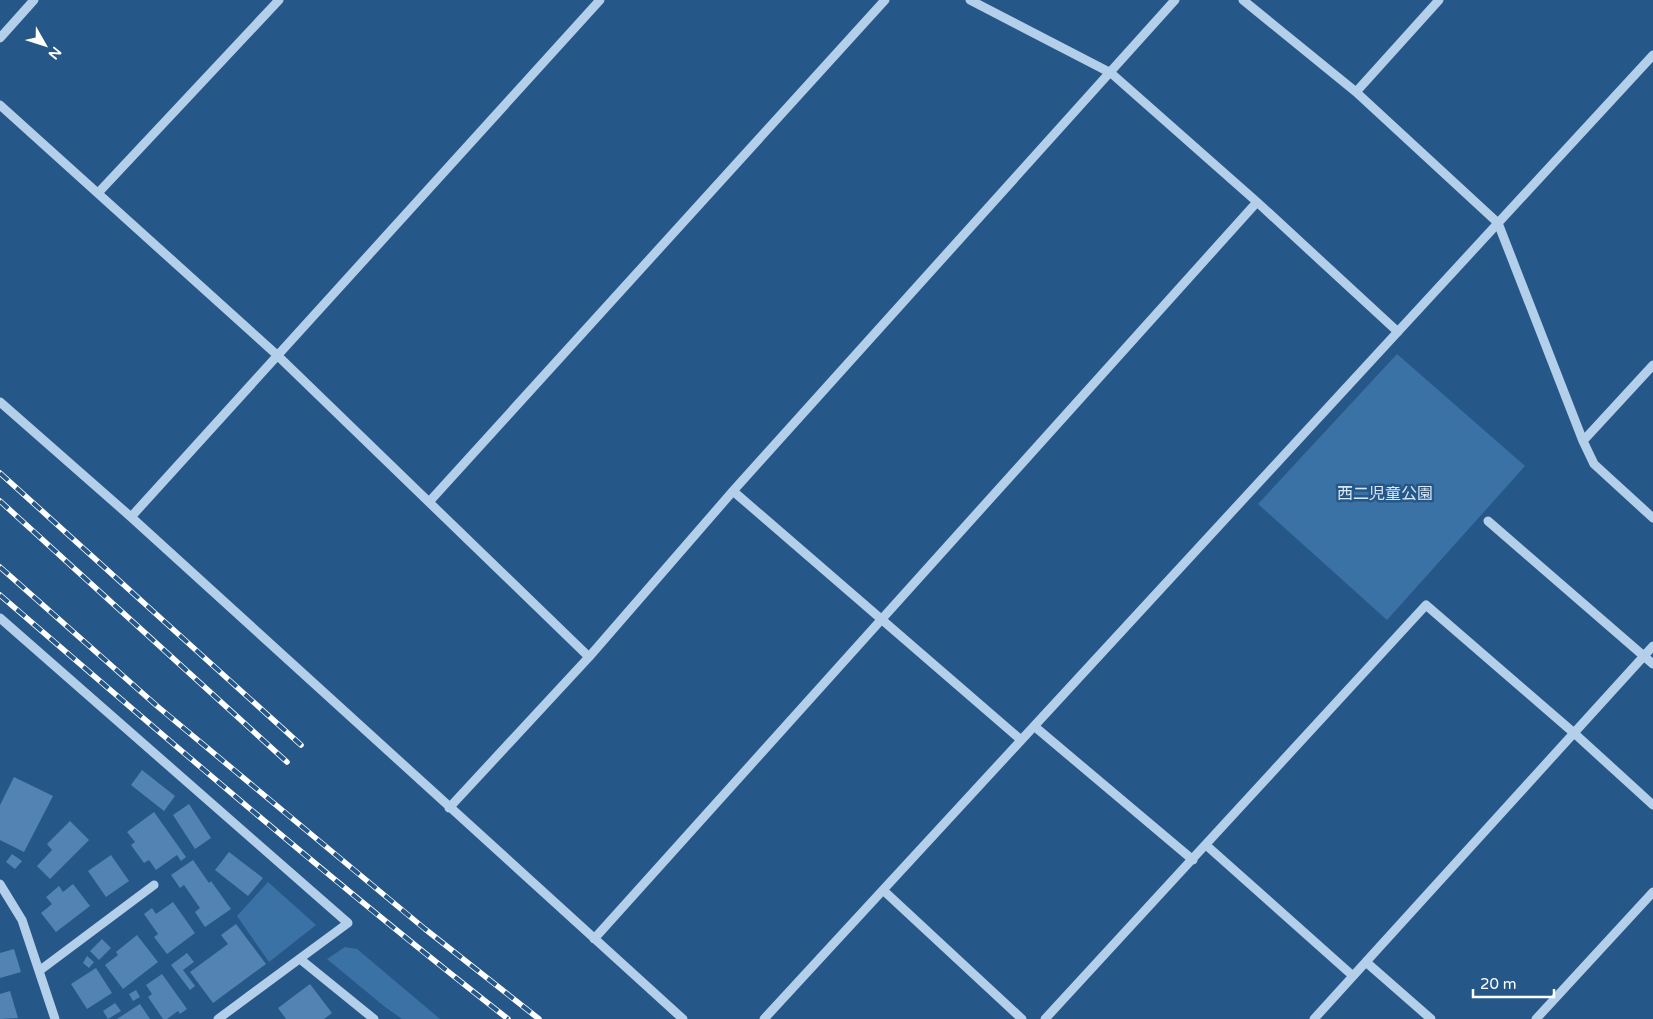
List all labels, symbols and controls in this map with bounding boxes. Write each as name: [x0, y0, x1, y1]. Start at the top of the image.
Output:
north arrow: [20, 20, 70, 70]
text: N: [45, 43, 65, 63]
park label: 西二児童公園: [1337, 484, 1433, 504]
scale bar: [1473, 966, 1554, 998]
text: 20 m: [1480, 975, 1517, 993]

